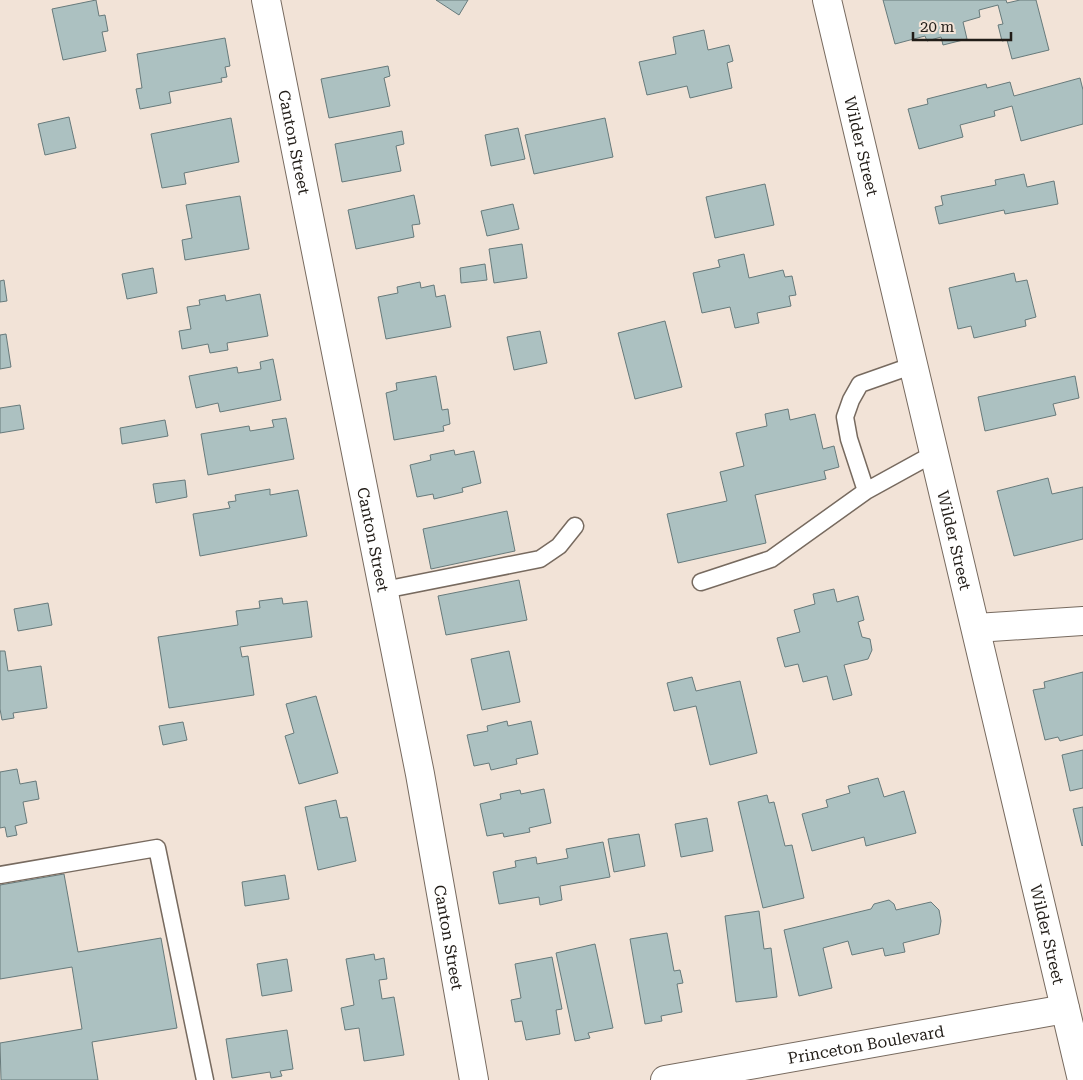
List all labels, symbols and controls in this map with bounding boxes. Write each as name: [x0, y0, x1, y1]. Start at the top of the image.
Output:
scale bar: [913, 10, 1010, 42]
text: 20 m: [920, 18, 955, 36]
street label: Canton Street: [275, 88, 314, 196]
street label: Wilder Street: [841, 94, 882, 198]
street label: Canton Street: [354, 485, 393, 594]
street label: Wilder Street: [934, 488, 975, 592]
street label: Canton Street: [430, 883, 467, 991]
street label: Wilder Street: [1027, 883, 1069, 986]
street label: Princeton Boulevard: [786, 1021, 946, 1068]

